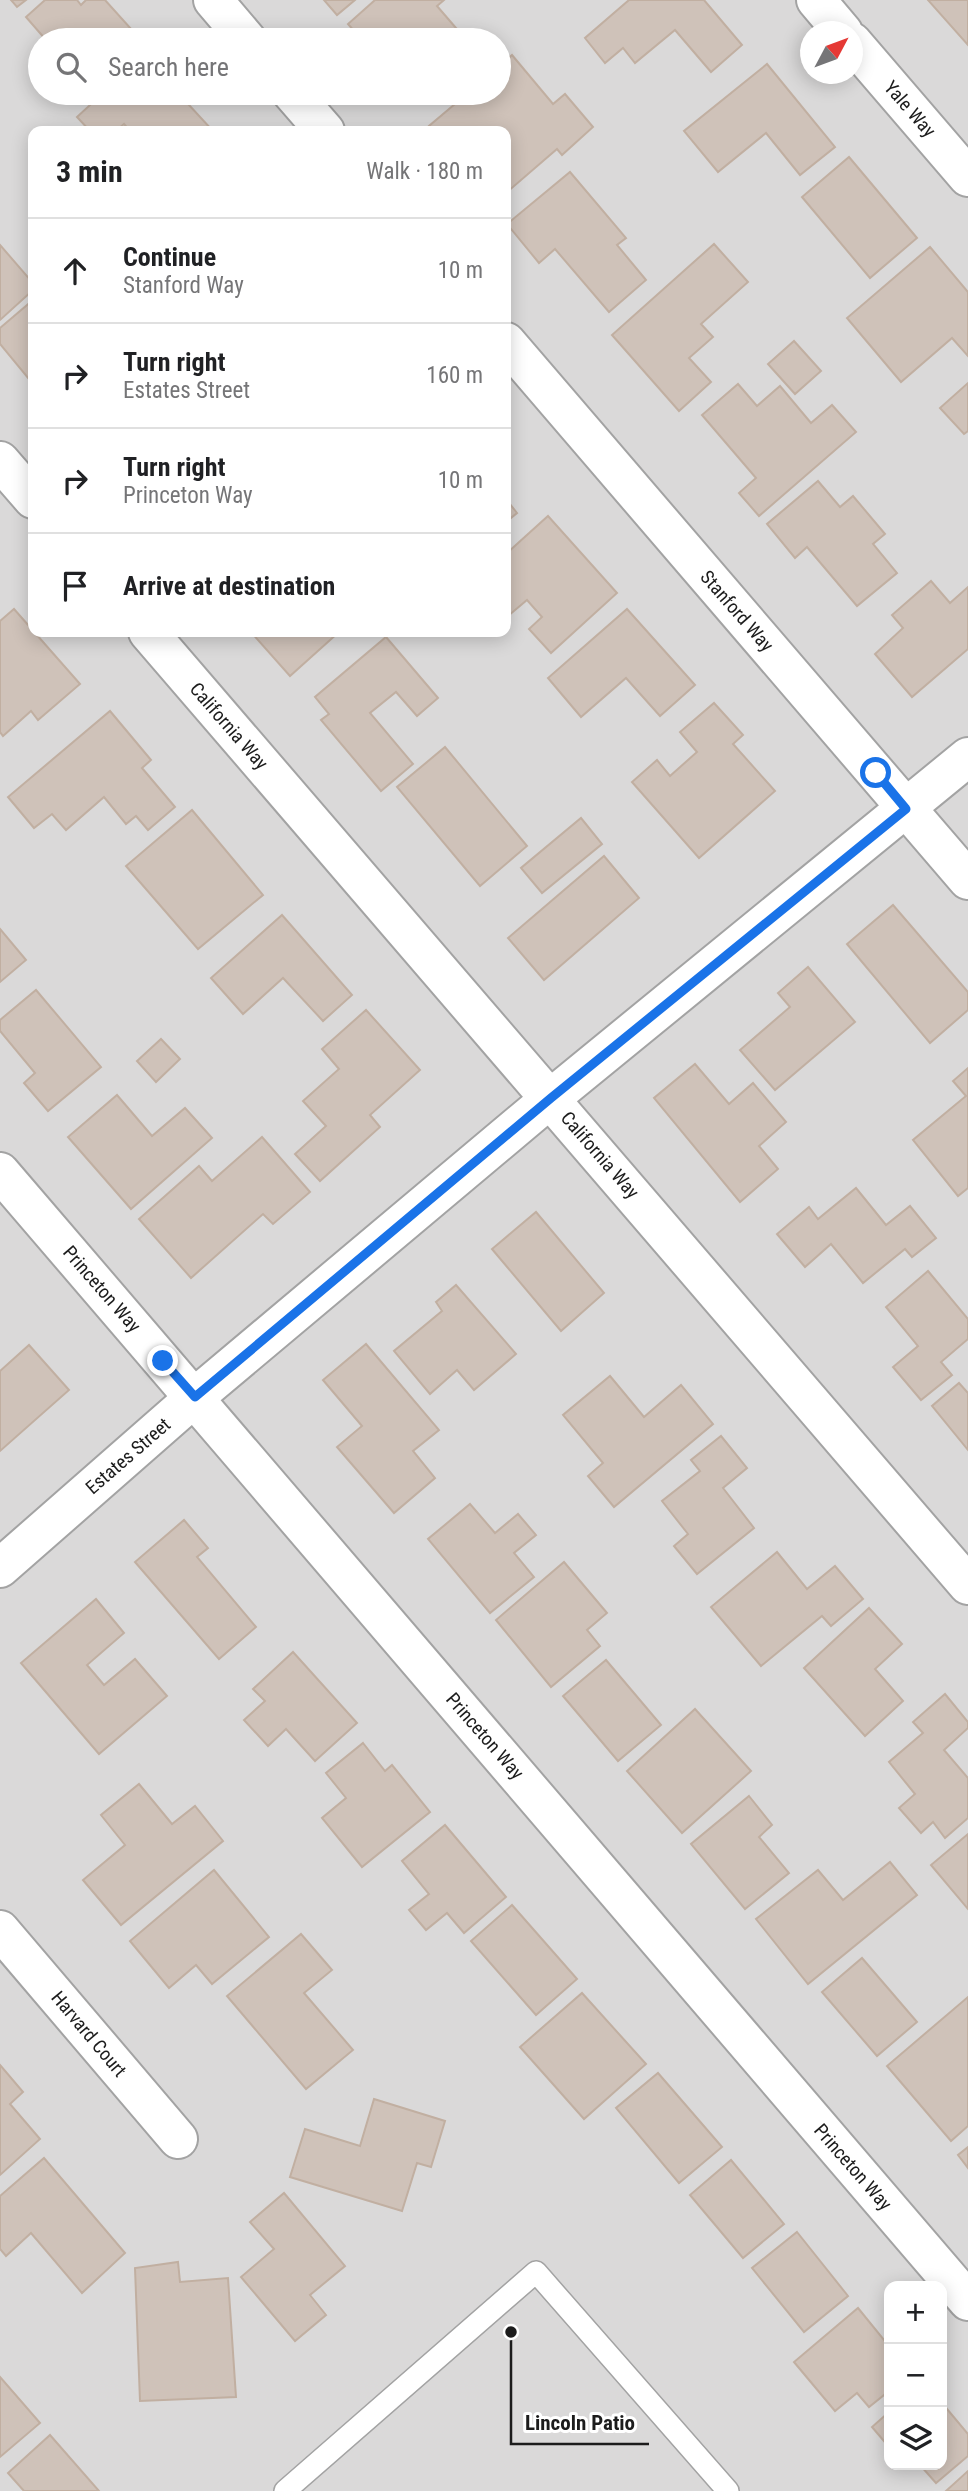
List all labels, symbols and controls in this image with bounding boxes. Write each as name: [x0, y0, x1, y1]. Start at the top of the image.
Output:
north arrow: [800, 21, 863, 84]
search box: [28, 28, 511, 105]
icon: search: [52, 48, 90, 86]
text: Search here: [108, 52, 229, 82]
street label: Yale Way: [879, 76, 941, 142]
text: 3 min: [56, 154, 123, 189]
text: Walk · 180 m: [366, 158, 483, 185]
text: Continue: [123, 242, 216, 272]
icon: ahead: [56, 252, 94, 290]
text: 10 m: [438, 257, 483, 284]
text: Stanford Way: [123, 272, 244, 299]
text: Turn right: [123, 347, 225, 377]
icon: right: [56, 357, 94, 395]
text: 160 m: [426, 362, 483, 389]
text: Estates Street: [123, 377, 250, 404]
text: Turn right: [123, 452, 225, 482]
icon: right: [56, 462, 94, 500]
text: 10 m: [438, 467, 483, 494]
text: Princeton Way: [123, 482, 253, 509]
street label: Stanford Way: [696, 566, 778, 656]
icon: arrive: [56, 567, 94, 605]
text: Arrive at destination: [123, 571, 335, 601]
street label: California Way: [185, 678, 273, 774]
route start: [860, 757, 891, 788]
street label: California Way: [556, 1107, 644, 1203]
street label: Princeton Way: [58, 1241, 146, 1337]
route end: [147, 1345, 178, 1376]
street label: Estates Street: [81, 1413, 175, 1499]
street label: Princeton Way: [441, 1688, 529, 1784]
street label: Harvard Court: [47, 1987, 131, 2081]
street label: Princeton Way: [809, 2119, 897, 2215]
map controls: [884, 2281, 947, 2470]
button: +: [884, 2281, 947, 2344]
button: −: [884, 2344, 947, 2407]
callout: Lincoln Patio: [511, 2402, 649, 2444]
button: layers: [884, 2407, 947, 2470]
text: Lincoln Patio: [525, 2411, 635, 2435]

